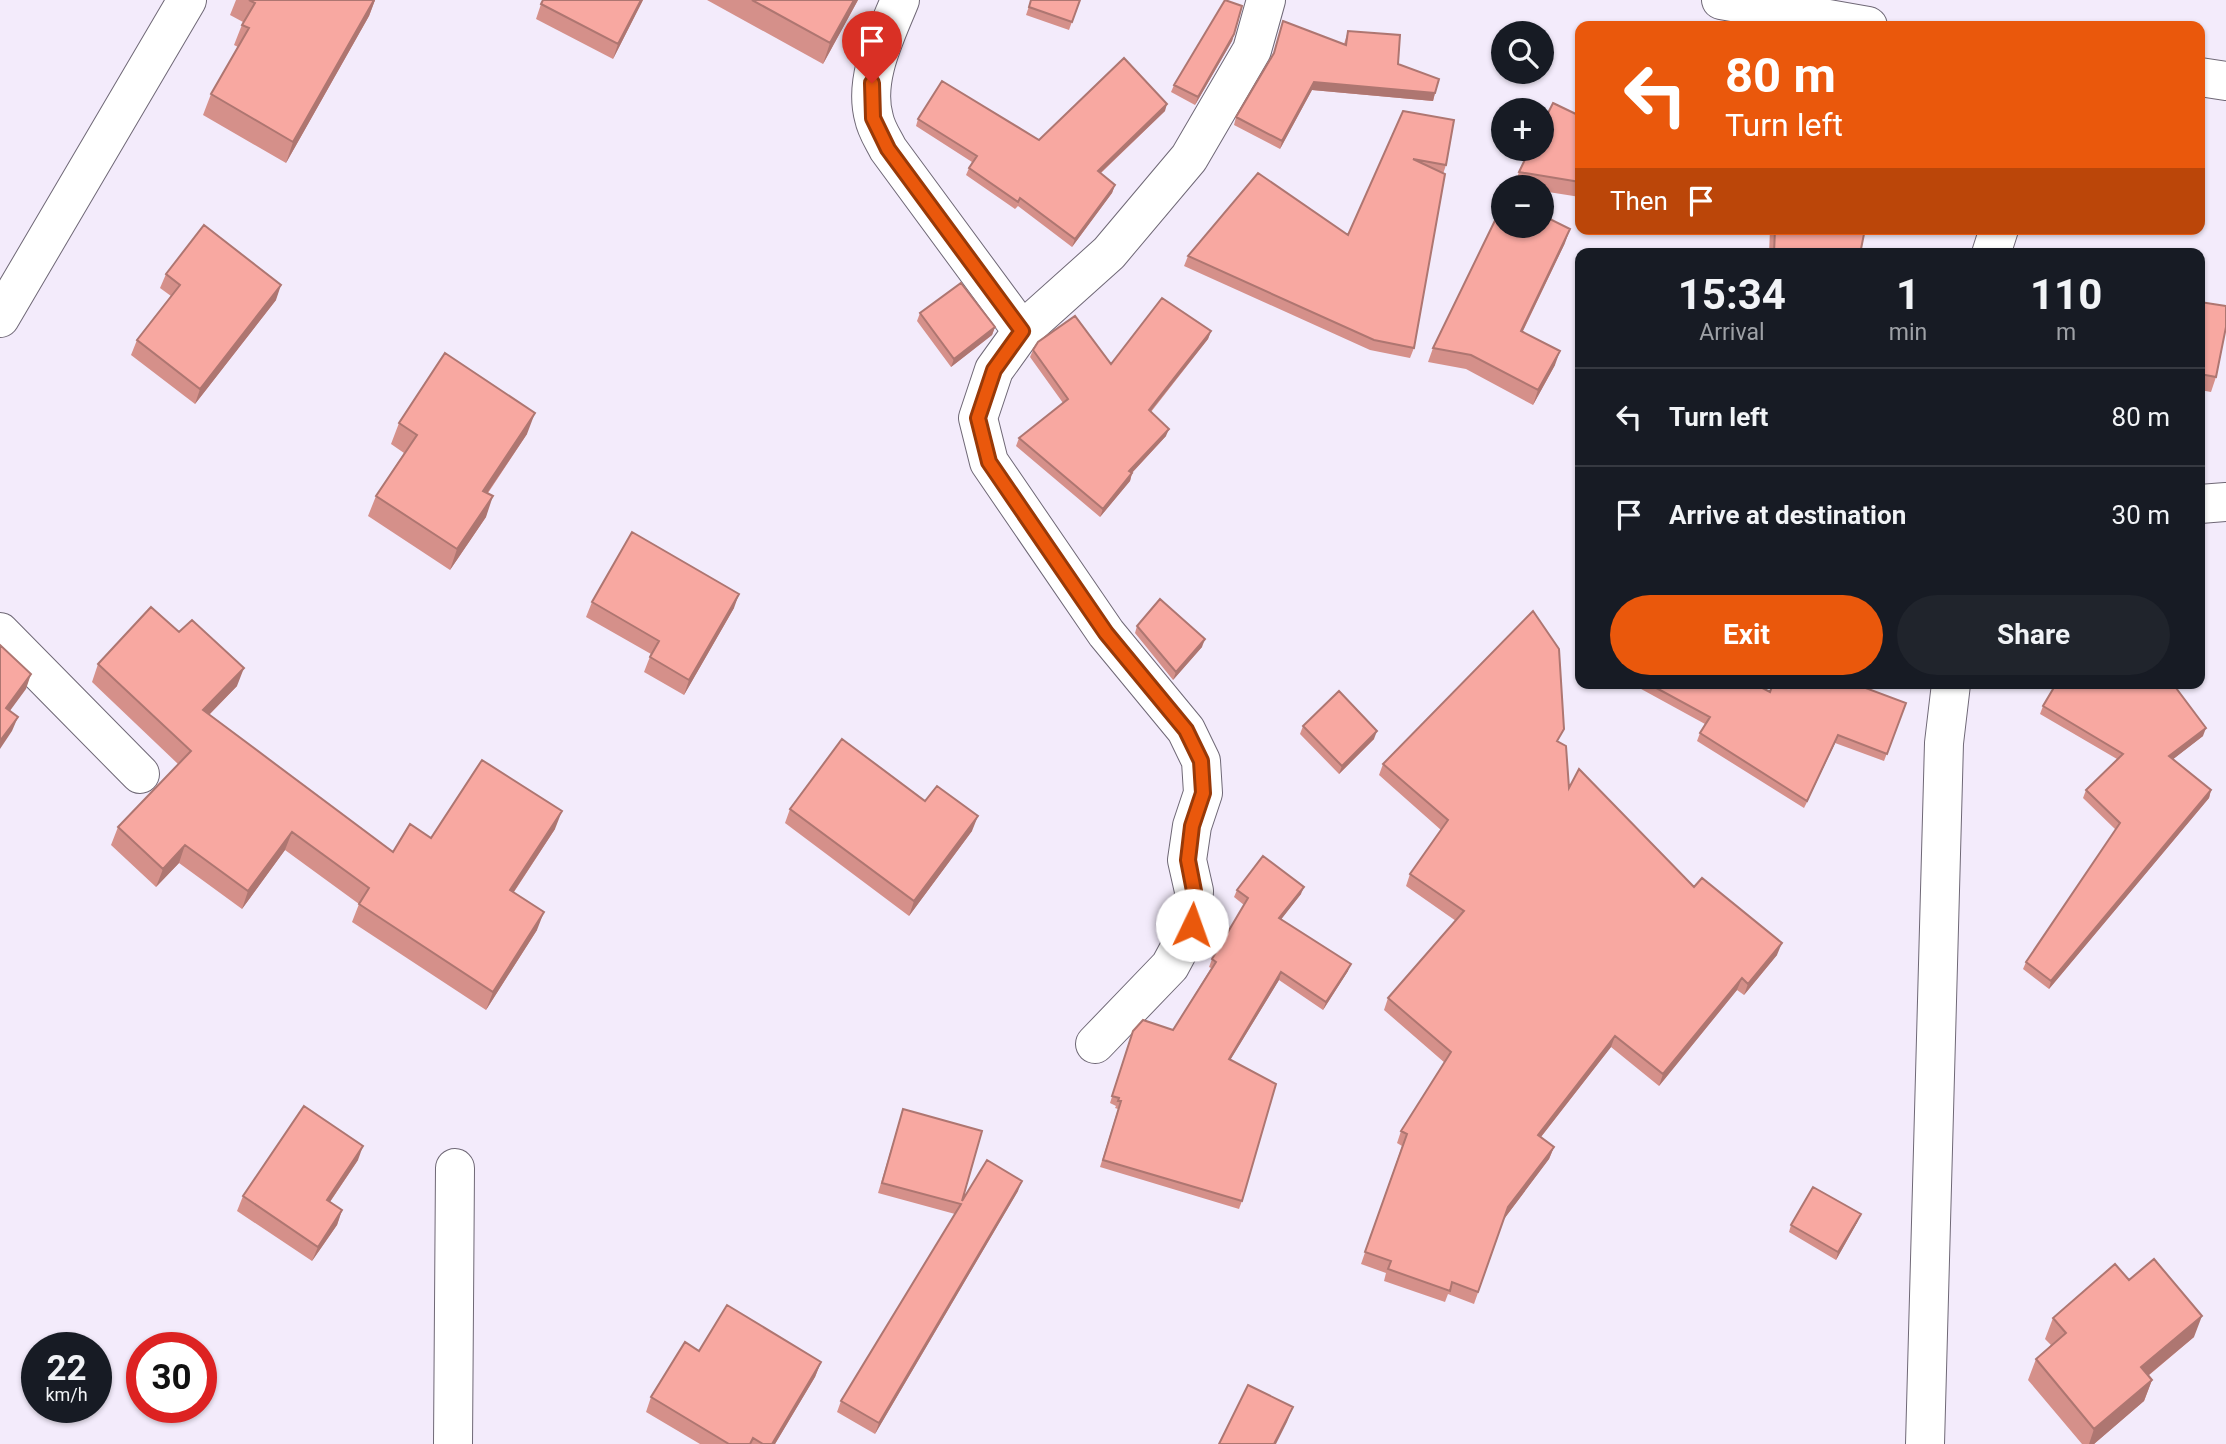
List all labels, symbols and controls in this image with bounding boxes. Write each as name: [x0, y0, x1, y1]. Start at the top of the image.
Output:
pin: [842, 11, 902, 83]
map controls: [1491, 21, 1554, 238]
button: search: [1491, 21, 1554, 84]
icon: arrive: [853, 22, 891, 60]
text: 80 m: [1725, 47, 1836, 104]
icon: left: [1610, 49, 1701, 140]
button: +: [1491, 98, 1554, 161]
text: Turn left: [1725, 106, 1843, 144]
button: −: [1491, 175, 1554, 238]
icon: arrive: [1682, 182, 1720, 220]
text: Then: [1610, 186, 1668, 216]
text: 15:34: [1678, 270, 1786, 319]
text: 1: [1896, 270, 1920, 319]
text: 110: [2030, 270, 2102, 319]
text: Arrival: [1699, 319, 1765, 346]
text: min: [1889, 319, 1927, 346]
text: m: [2056, 319, 2076, 346]
icon: left: [1610, 398, 1648, 436]
text: Turn left: [1669, 402, 1768, 432]
text: 80 m: [2112, 402, 2170, 432]
icon: arrive: [1610, 496, 1648, 534]
text: Arrive at destination: [1669, 500, 1906, 530]
text: 30 m: [2112, 500, 2170, 530]
button: Exit: [1610, 595, 1883, 675]
button: Share: [1897, 595, 2170, 675]
position arrow: [1155, 888, 1229, 962]
speed limit sign: 30: [126, 1332, 217, 1423]
text: 22: [46, 1348, 87, 1389]
text: km/h: [45, 1384, 88, 1405]

